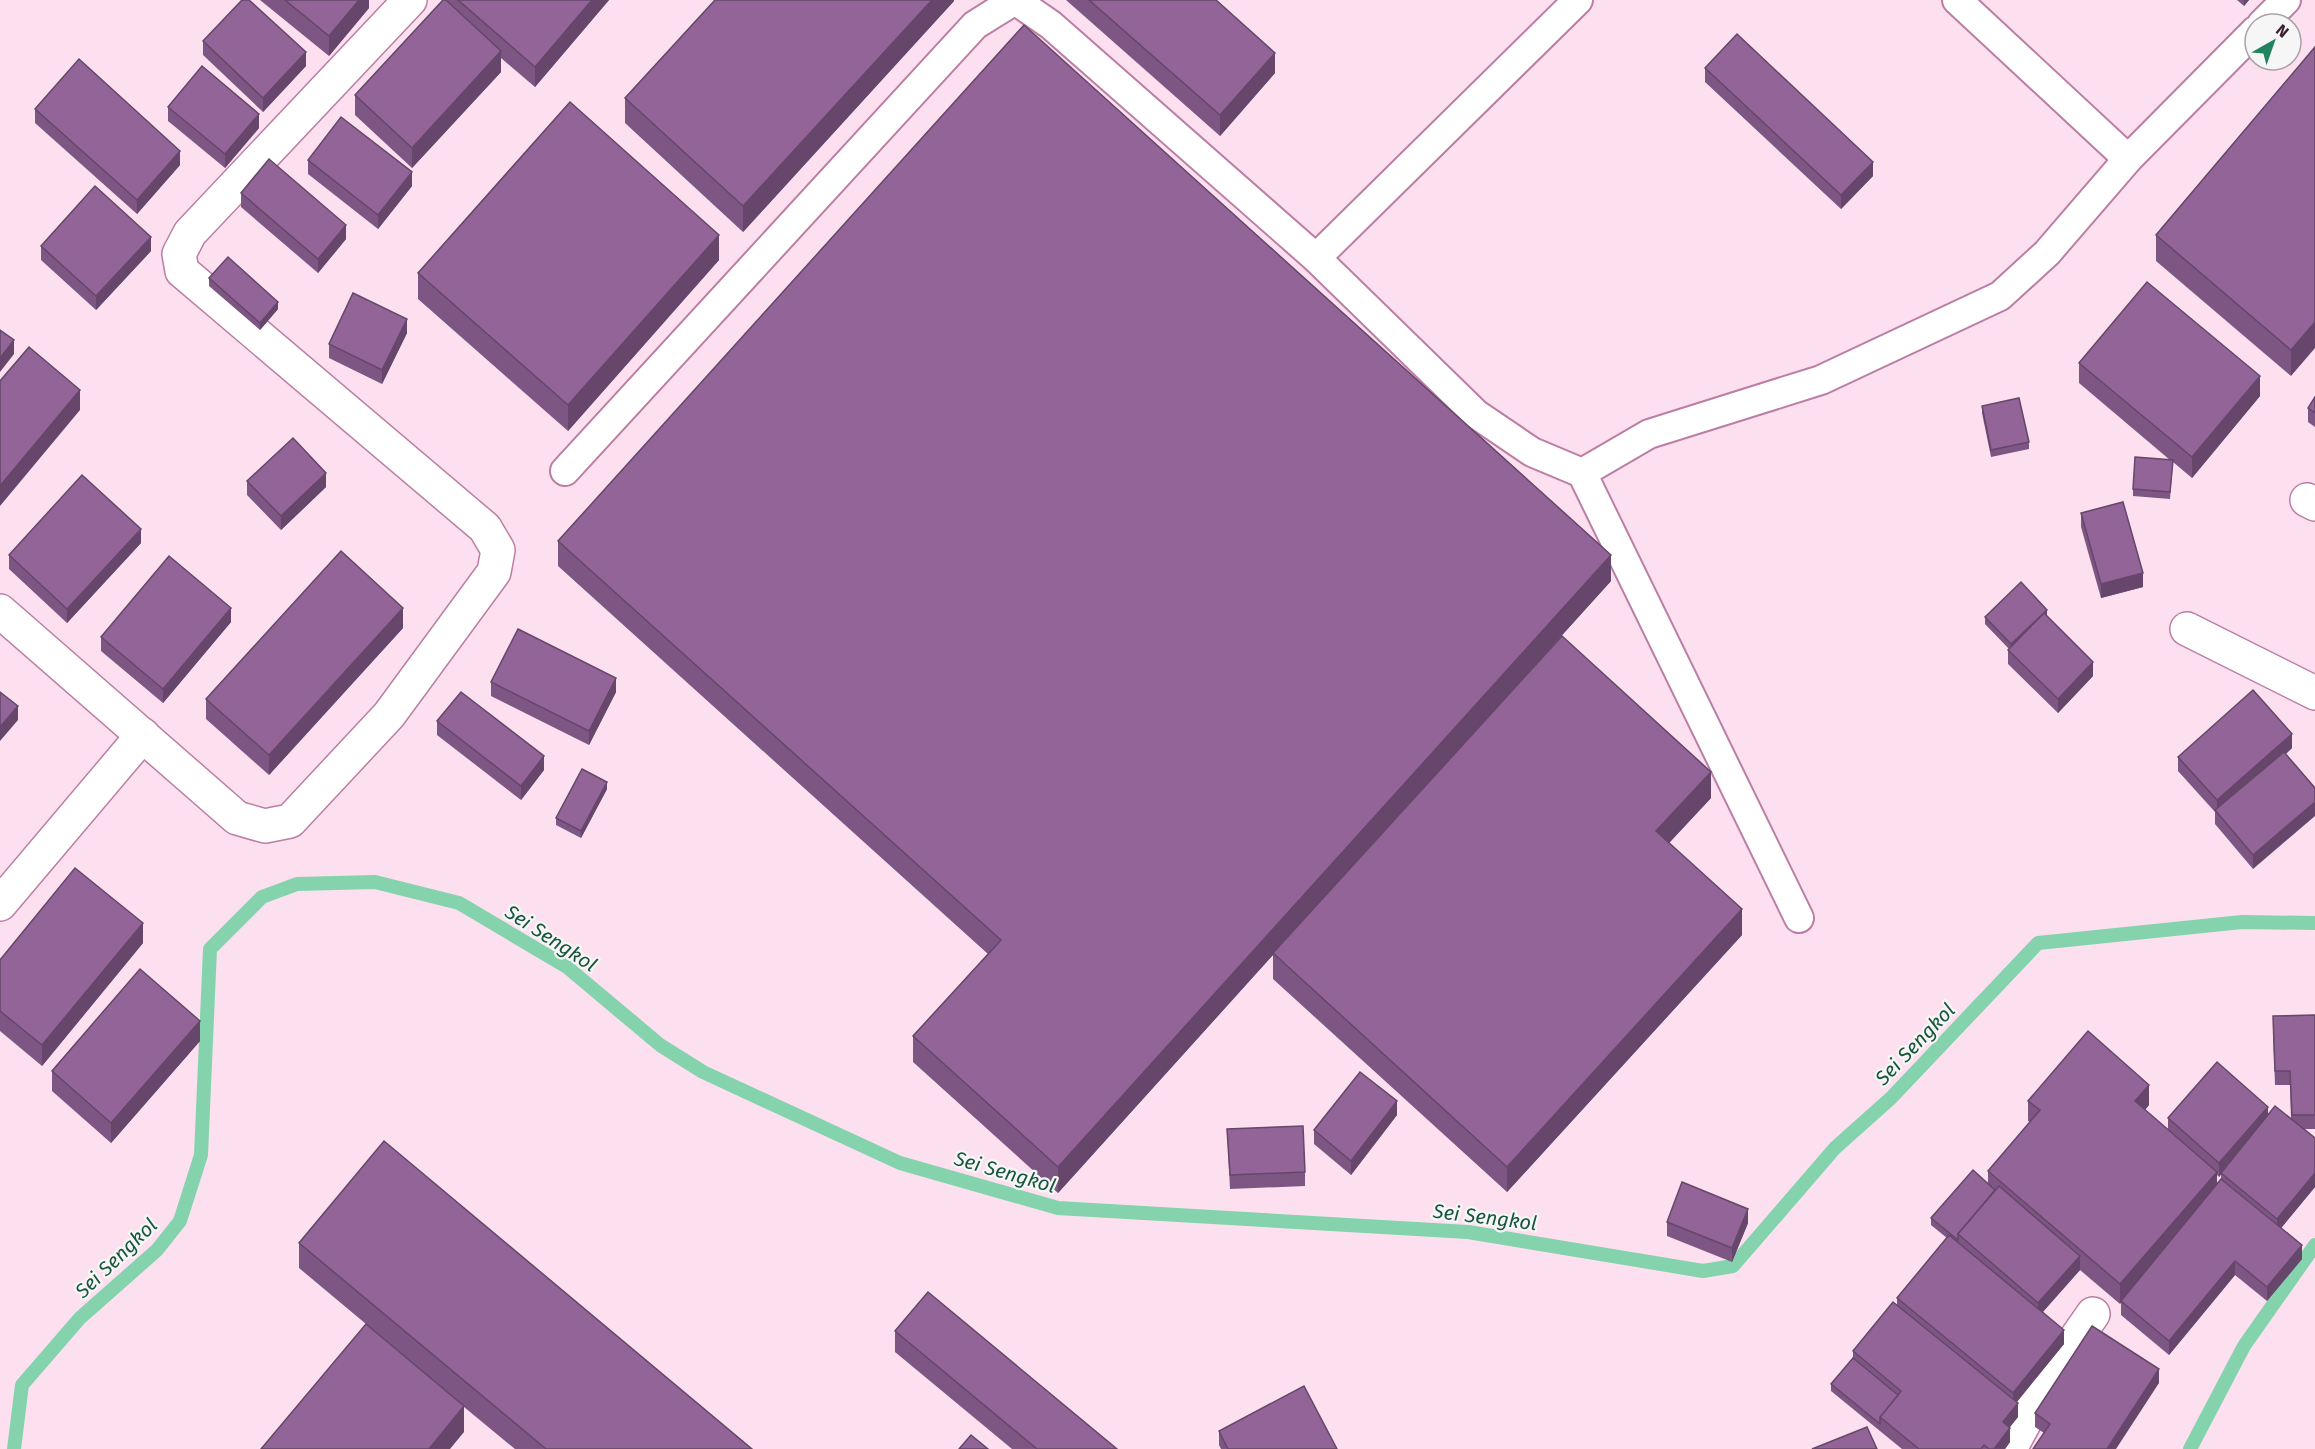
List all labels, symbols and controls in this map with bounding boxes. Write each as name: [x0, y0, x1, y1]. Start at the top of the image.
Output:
north arrow: [2243, 12, 2303, 72]
text: N: [2272, 20, 2292, 42]
water label: Sei Sengkol: [500, 899, 601, 977]
water label: Sei Sengkol: [1869, 998, 1960, 1091]
water label: Sei Sengkol: [951, 1146, 1058, 1198]
water label: Sei Sengkol: [1431, 1199, 1538, 1235]
water label: Sei Sengkol: [69, 1213, 162, 1304]

